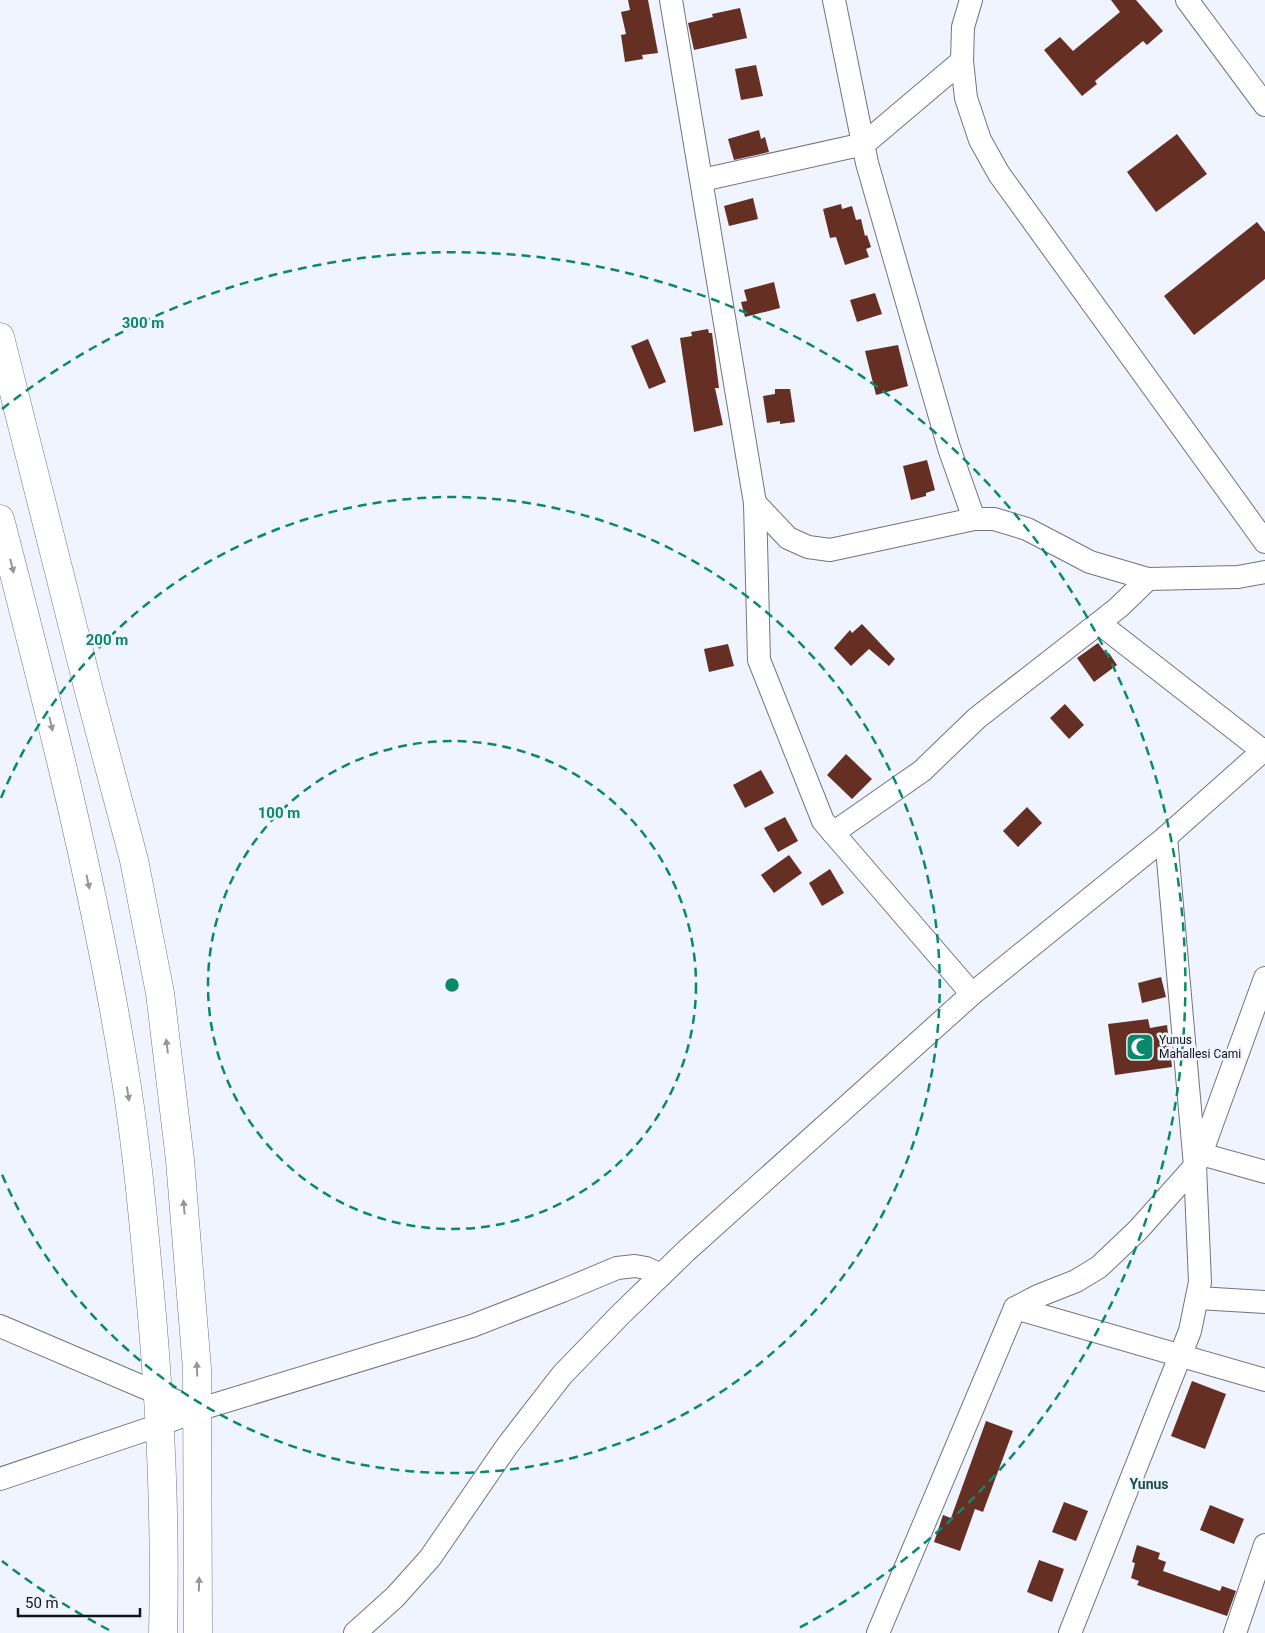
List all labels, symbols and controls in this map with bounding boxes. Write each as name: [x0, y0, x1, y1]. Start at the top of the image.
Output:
text: 300 m: [122, 314, 164, 332]
one-way arrow: [8, 559, 16, 574]
text: 200 m: [86, 631, 128, 649]
one-way arrow: [47, 717, 55, 732]
text: 100 m: [258, 804, 300, 822]
one-way arrow: [84, 875, 92, 890]
centre of rings: [443, 976, 461, 994]
mosque icon: Yunus Mahallesi Cami: [1125, 1032, 1155, 1062]
place label: Yunus Mahallesi Cami: [1159, 1033, 1241, 1061]
one-way arrow: [163, 1037, 171, 1053]
one-way arrow: [124, 1086, 132, 1102]
one-way arrow: [180, 1199, 188, 1215]
one-way arrow: [192, 1361, 200, 1377]
district label: Yunus: [1129, 1476, 1169, 1492]
one-way arrow: [195, 1576, 203, 1592]
scale bar: [18, 1586, 140, 1618]
text: 50 m: [25, 1594, 59, 1612]

